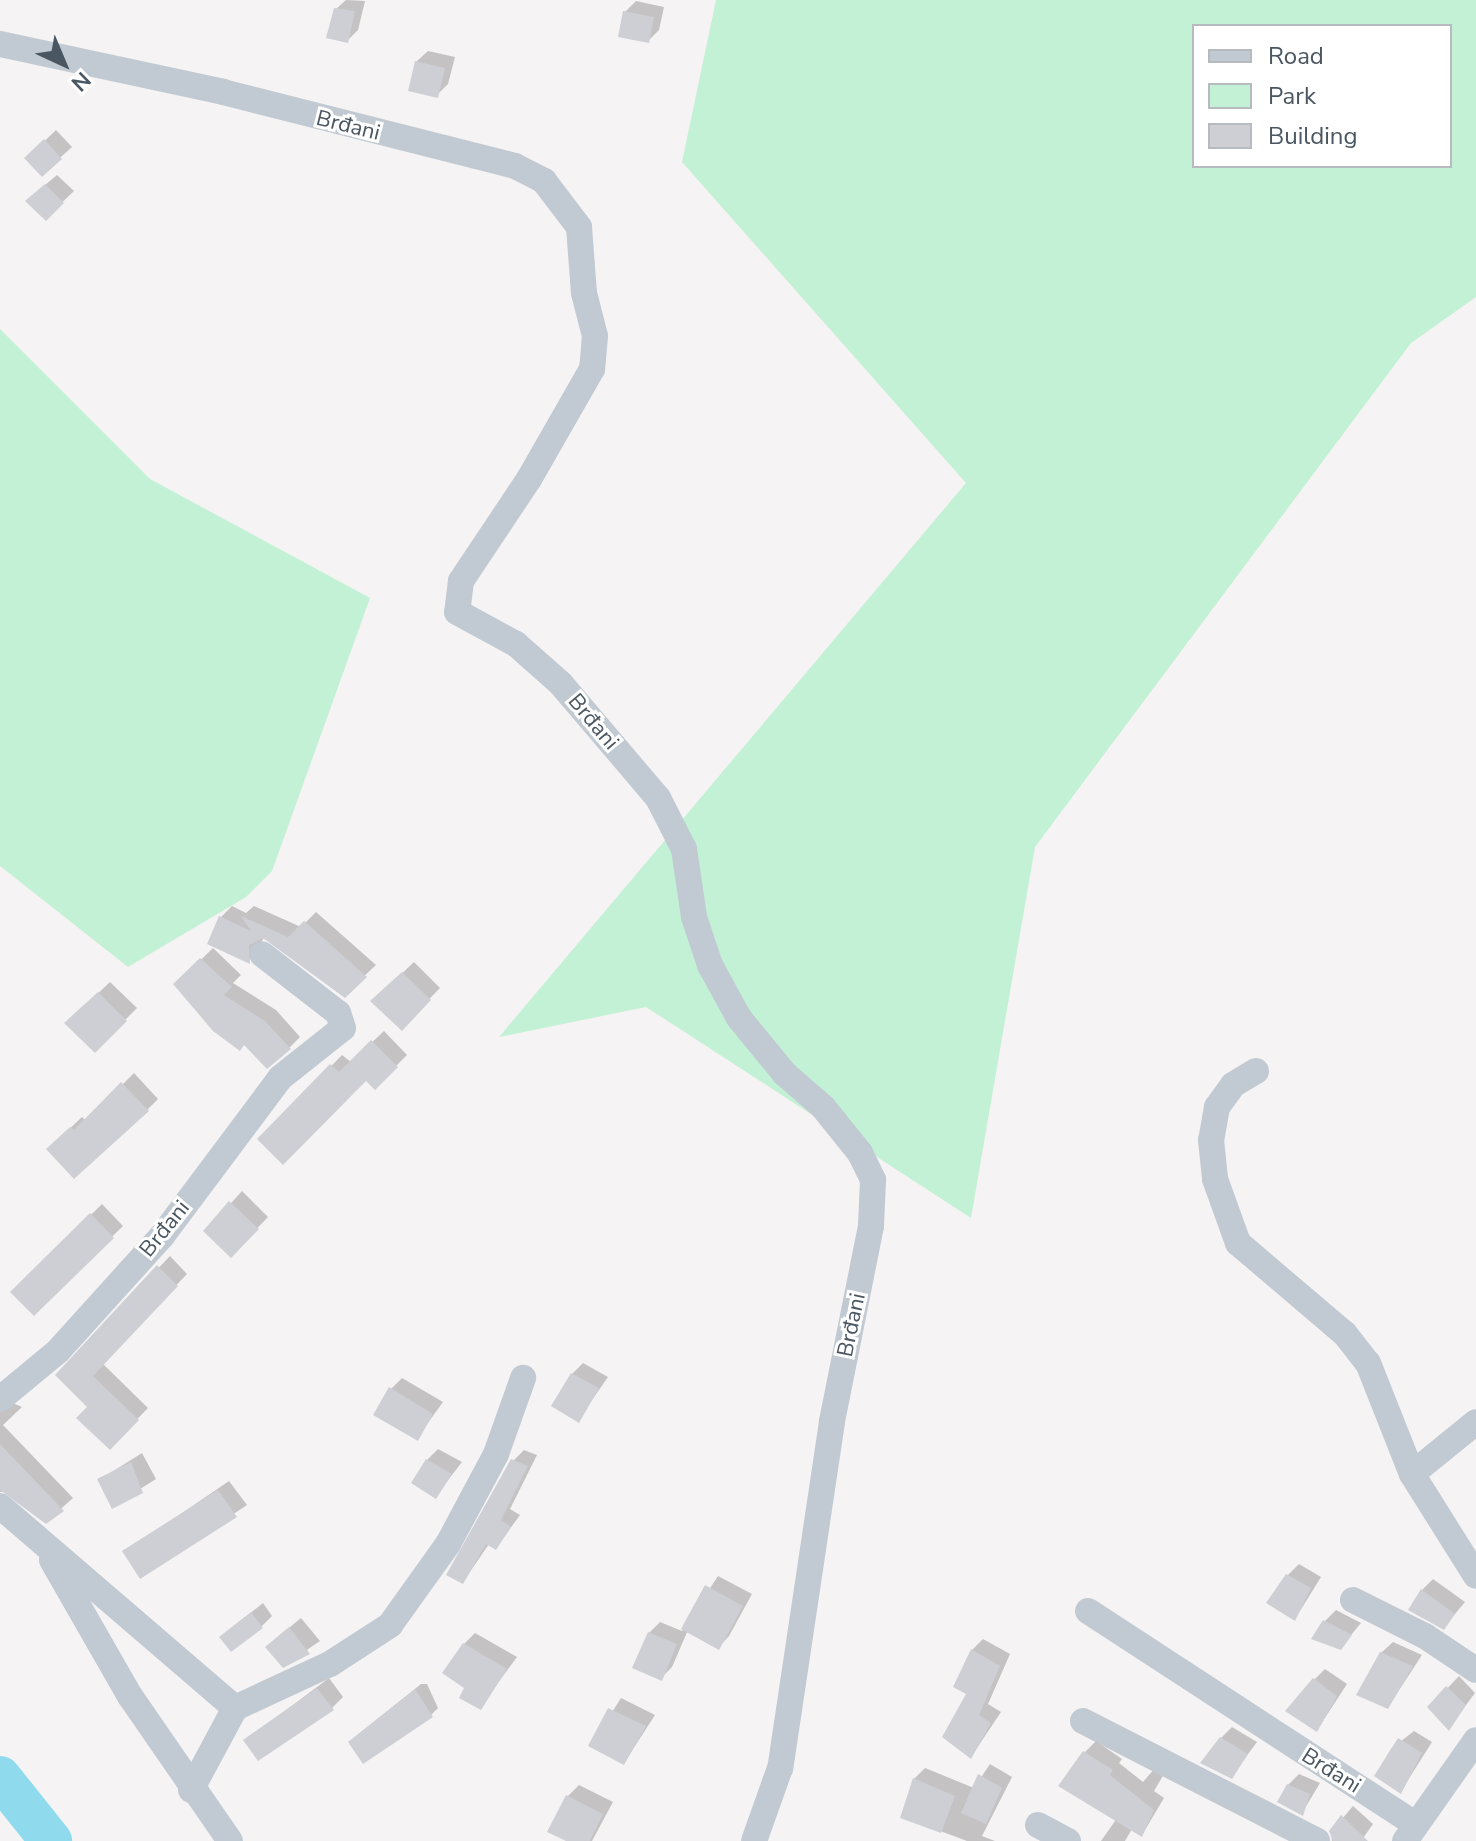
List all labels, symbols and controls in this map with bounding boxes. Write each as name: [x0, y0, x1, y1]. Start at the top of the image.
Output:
north arrow: [24, 24, 104, 104]
legend: [1192, 24, 1452, 168]
text: Road: [1268, 40, 1324, 72]
text: N: [64, 65, 97, 98]
text: Park: [1268, 80, 1316, 112]
street label: Brđani: [313, 105, 383, 147]
text: Building: [1268, 120, 1358, 152]
street label: Brđani: [562, 689, 624, 755]
street label: Brđani: [134, 1196, 196, 1262]
street label: Brđani: [832, 1291, 872, 1359]
street label: Brđani: [1297, 1743, 1365, 1799]

